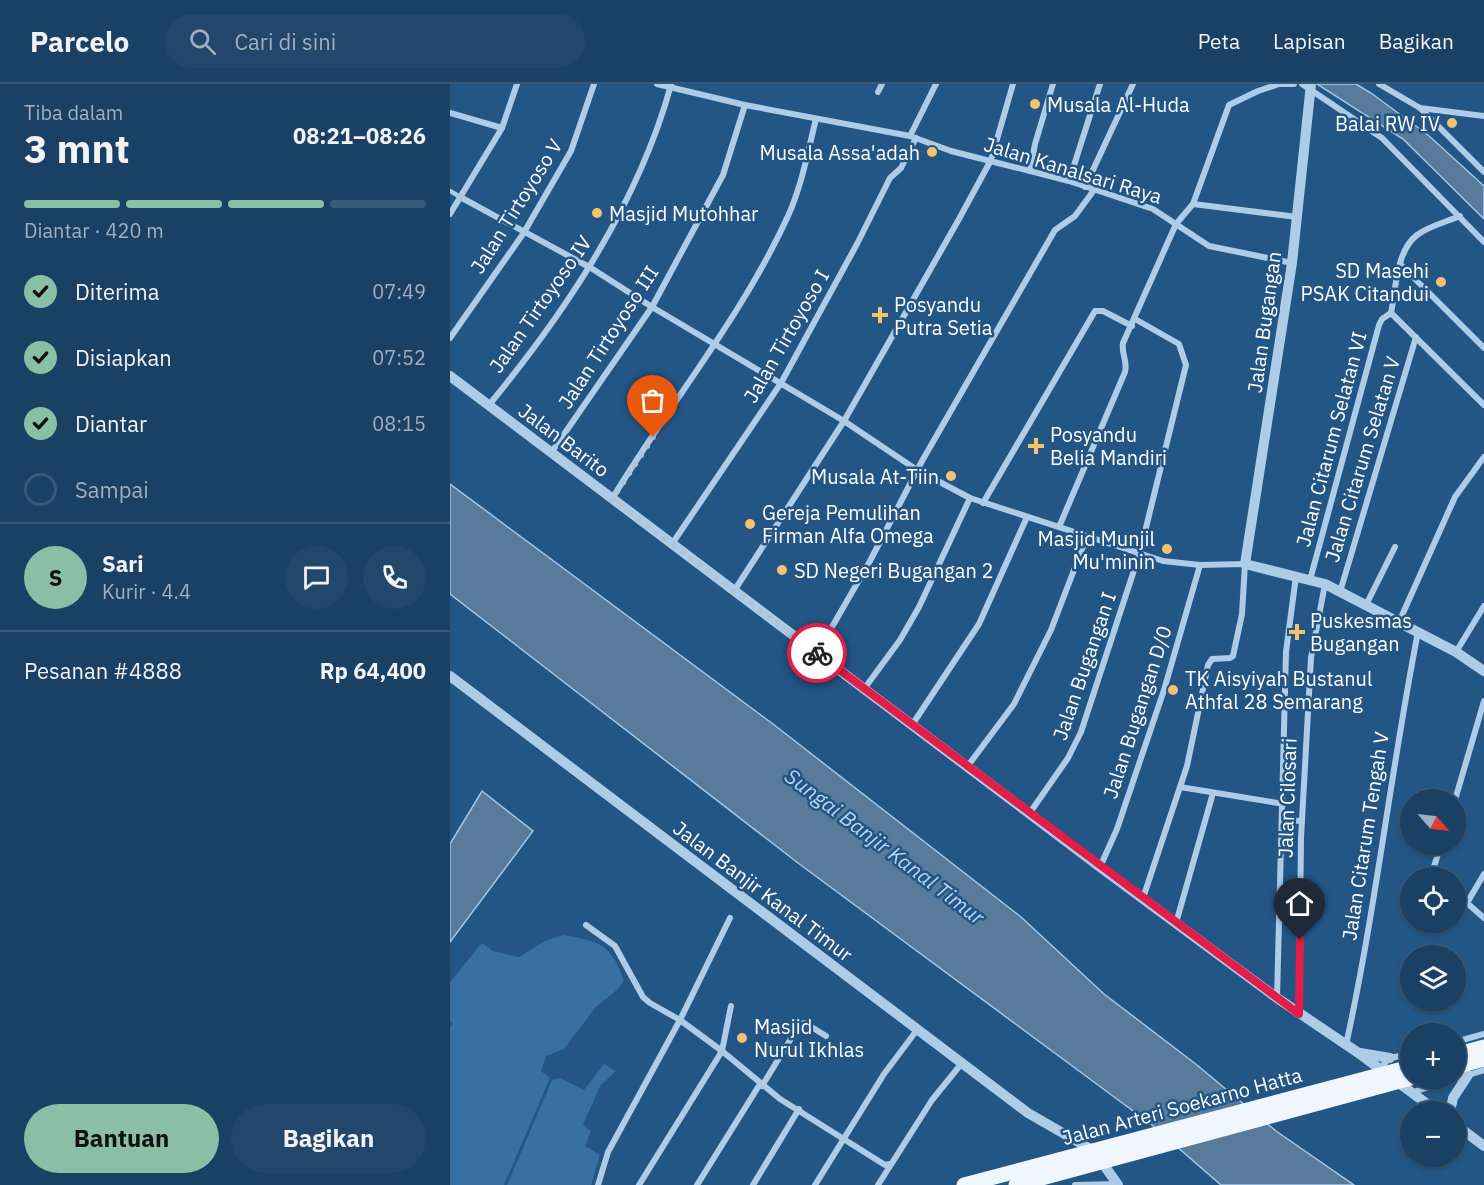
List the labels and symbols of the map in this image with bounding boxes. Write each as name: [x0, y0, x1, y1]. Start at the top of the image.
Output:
place label: Musala Al-Huda: [1047, 91, 1190, 118]
marker: Musala Al-Huda: [1028, 97, 1042, 111]
place label: Balai RW IV: [1335, 110, 1440, 137]
marker: Balai RW IV: [1445, 116, 1459, 130]
street label: Jalan Kanalsari Raya: [981, 130, 1166, 210]
street label: Jalan Tirtoyoso V: [464, 134, 568, 278]
place label: Musala Assa'adah: [759, 139, 920, 166]
marker: Musala Assa'adah: [925, 145, 939, 159]
place label: Masjid Mutohhar: [609, 200, 758, 227]
marker: Masjid Mutohhar: [590, 206, 604, 220]
street label: Jalan Tirtoyoso IV: [483, 230, 597, 378]
street label: Jalan Bugangan: [1241, 250, 1287, 394]
place label: SD Masehi PSAK Citandui: [1301, 257, 1429, 307]
street label: Jalan Tirtoyoso III: [552, 260, 664, 414]
street label: Jalan Tirtoyoso I: [737, 264, 835, 408]
marker: SD Masehi PSAK Citandui: [1434, 275, 1448, 289]
place label: Posyandu Putra Setia: [894, 291, 993, 341]
marker: Posyandu Putra Setia: [871, 306, 889, 324]
street label: Jalan Citarum Selatan VI: [1291, 329, 1371, 549]
street label: Jalan Citarum Selatan V: [1319, 353, 1405, 565]
pin: [627, 375, 678, 437]
street label: Jalan Barito: [513, 397, 615, 483]
place label: Posyandu Belia Mandiri: [1050, 421, 1167, 471]
marker: Posyandu Belia Mandiri: [1027, 437, 1045, 455]
place label: Musala At-Tiin: [811, 463, 939, 490]
marker: Musala At-Tiin: [944, 469, 958, 483]
place label: Gereja Pemulihan Firman Alfa Omega: [762, 499, 934, 549]
marker: Gereja Pemulihan Firman Alfa Omega: [743, 517, 757, 531]
place label: Masjid Munjil Mu'minin: [1038, 525, 1155, 575]
marker: Masjid Munjil Mu'minin: [1160, 542, 1174, 556]
place label: SD Negeri Bugangan 2: [794, 557, 994, 584]
marker: SD Negeri Bugangan 2: [775, 563, 789, 577]
street label: Jalan Bugangan I: [1046, 588, 1122, 744]
place label: Puskesmas Bugangan: [1310, 607, 1412, 657]
street label: Jalan Bugangan D/0: [1096, 622, 1178, 802]
courier: [787, 623, 847, 683]
marker: Puskesmas Bugangan: [1288, 623, 1306, 641]
place label: TK Aisyiyah Bustanul Athfal 28 Semarang: [1185, 665, 1372, 715]
marker: TK Aisyiyah Bustanul Athfal 28 Semarang: [1166, 683, 1180, 697]
street label: Jalan Citarum Tengah V: [1335, 730, 1395, 942]
street label: Jalan Cilosari: [1271, 738, 1303, 858]
water label: Sungai Banjir Kanal Timur: [779, 762, 992, 931]
north arrow: [1400, 789, 1466, 855]
street label: Jalan Banjir Kanal Timur: [668, 815, 858, 967]
pin: [1274, 878, 1325, 940]
place label: Masjid Nurul Ikhlas: [754, 1013, 864, 1063]
marker: Masjid Nurul Ikhlas: [735, 1031, 749, 1045]
street label: Jalan Arteri Soekarno Hatta: [1059, 1061, 1305, 1151]

